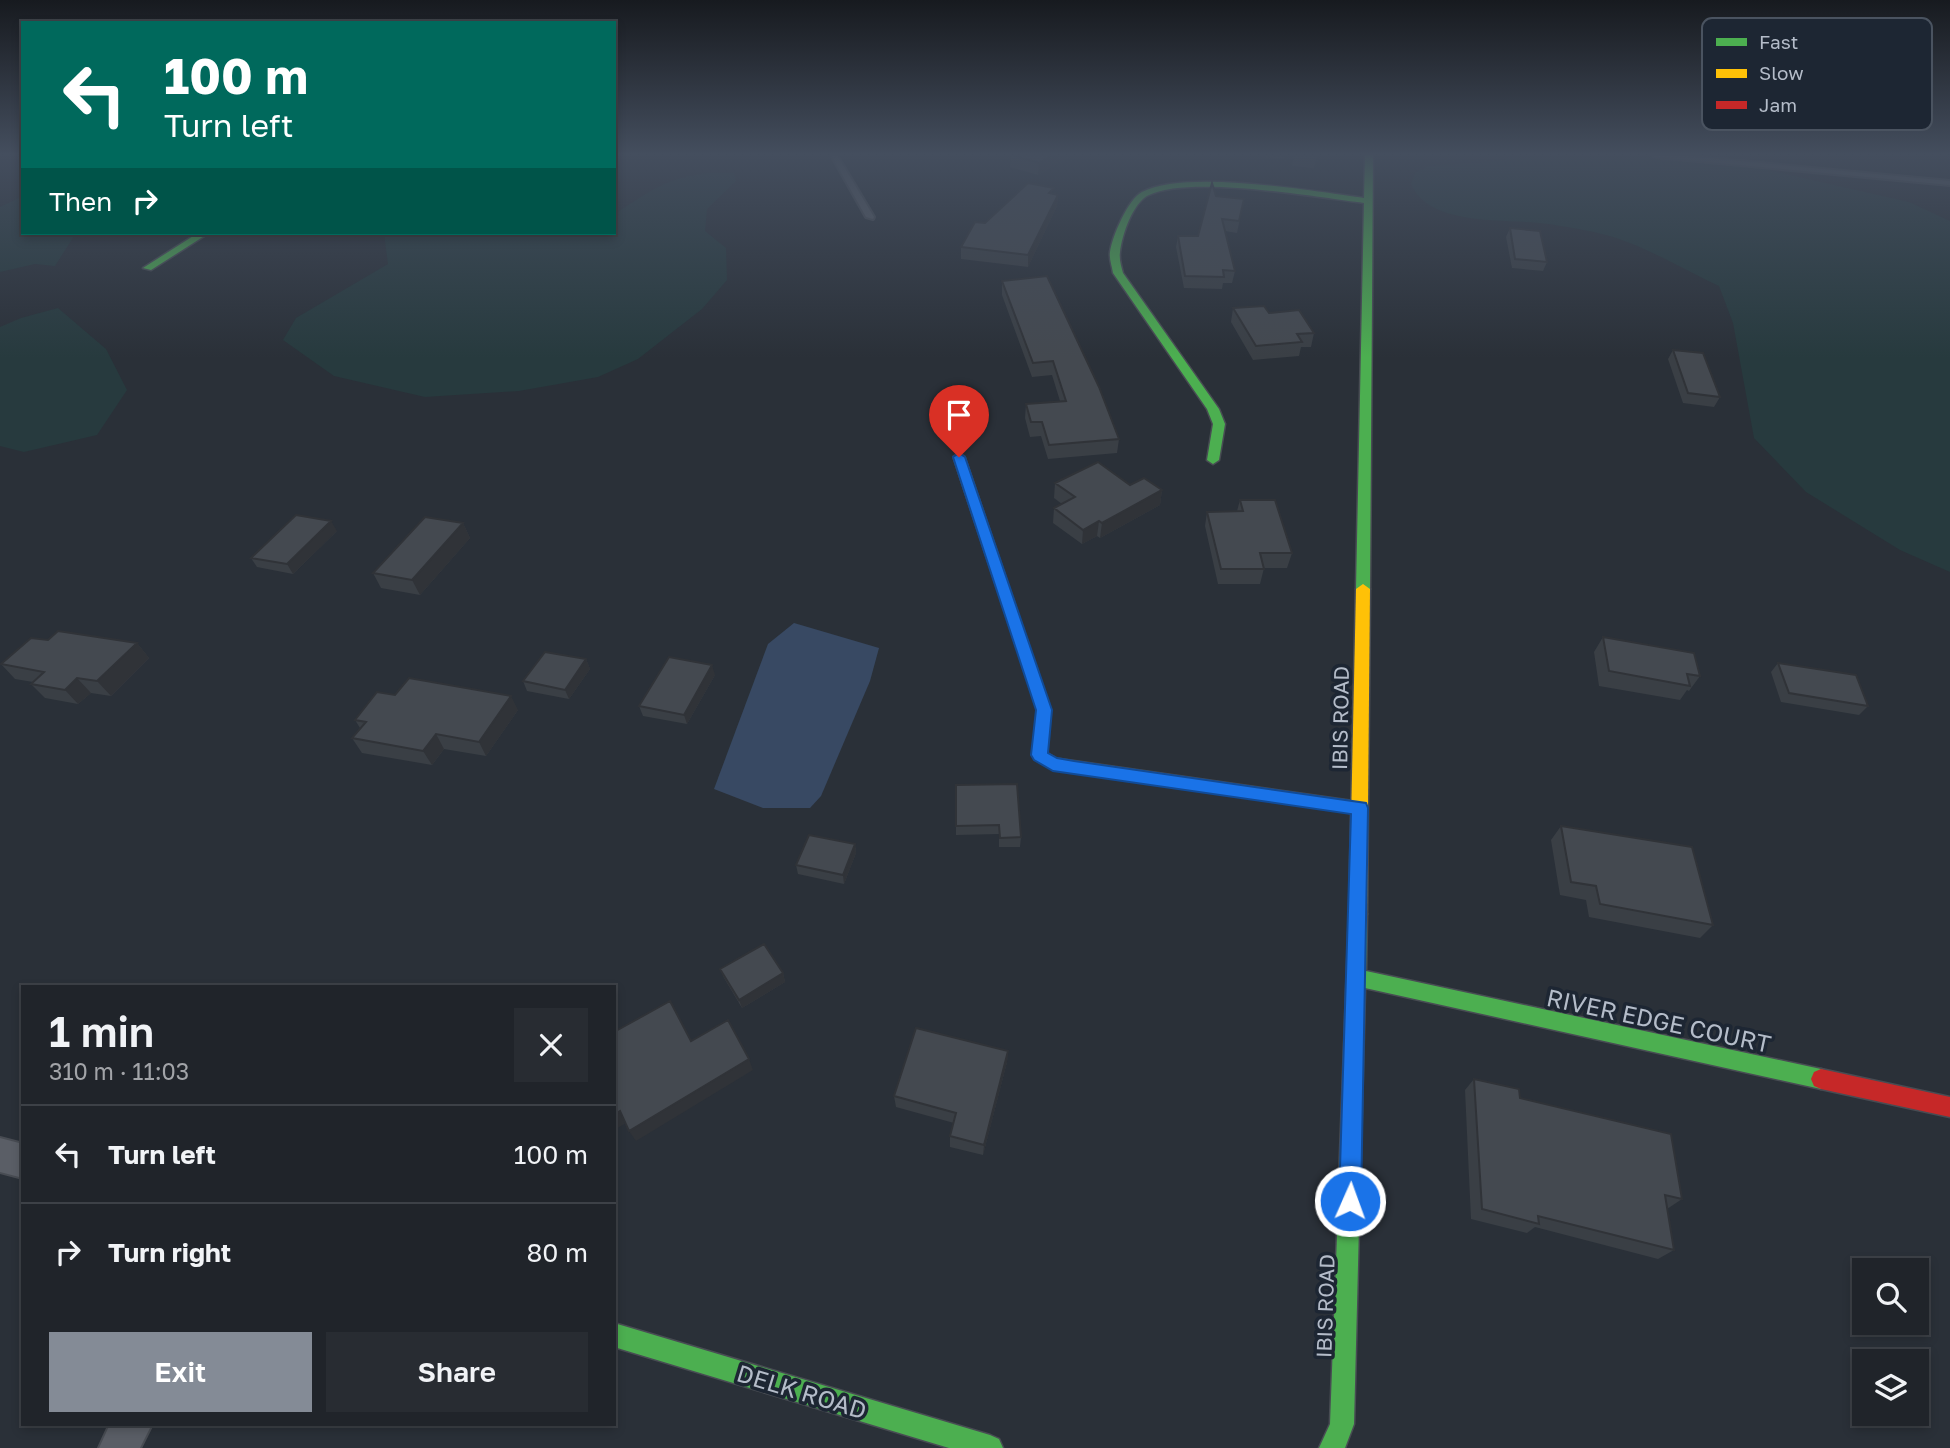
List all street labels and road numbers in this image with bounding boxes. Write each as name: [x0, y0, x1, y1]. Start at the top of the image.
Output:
street label: IBIS ROAD: [1326, 666, 1354, 770]
street label: RIVER EDGE COURT: [1544, 982, 1774, 1058]
street label: IBIS ROAD: [1310, 1254, 1340, 1358]
street label: DELK ROAD: [734, 1358, 870, 1424]

